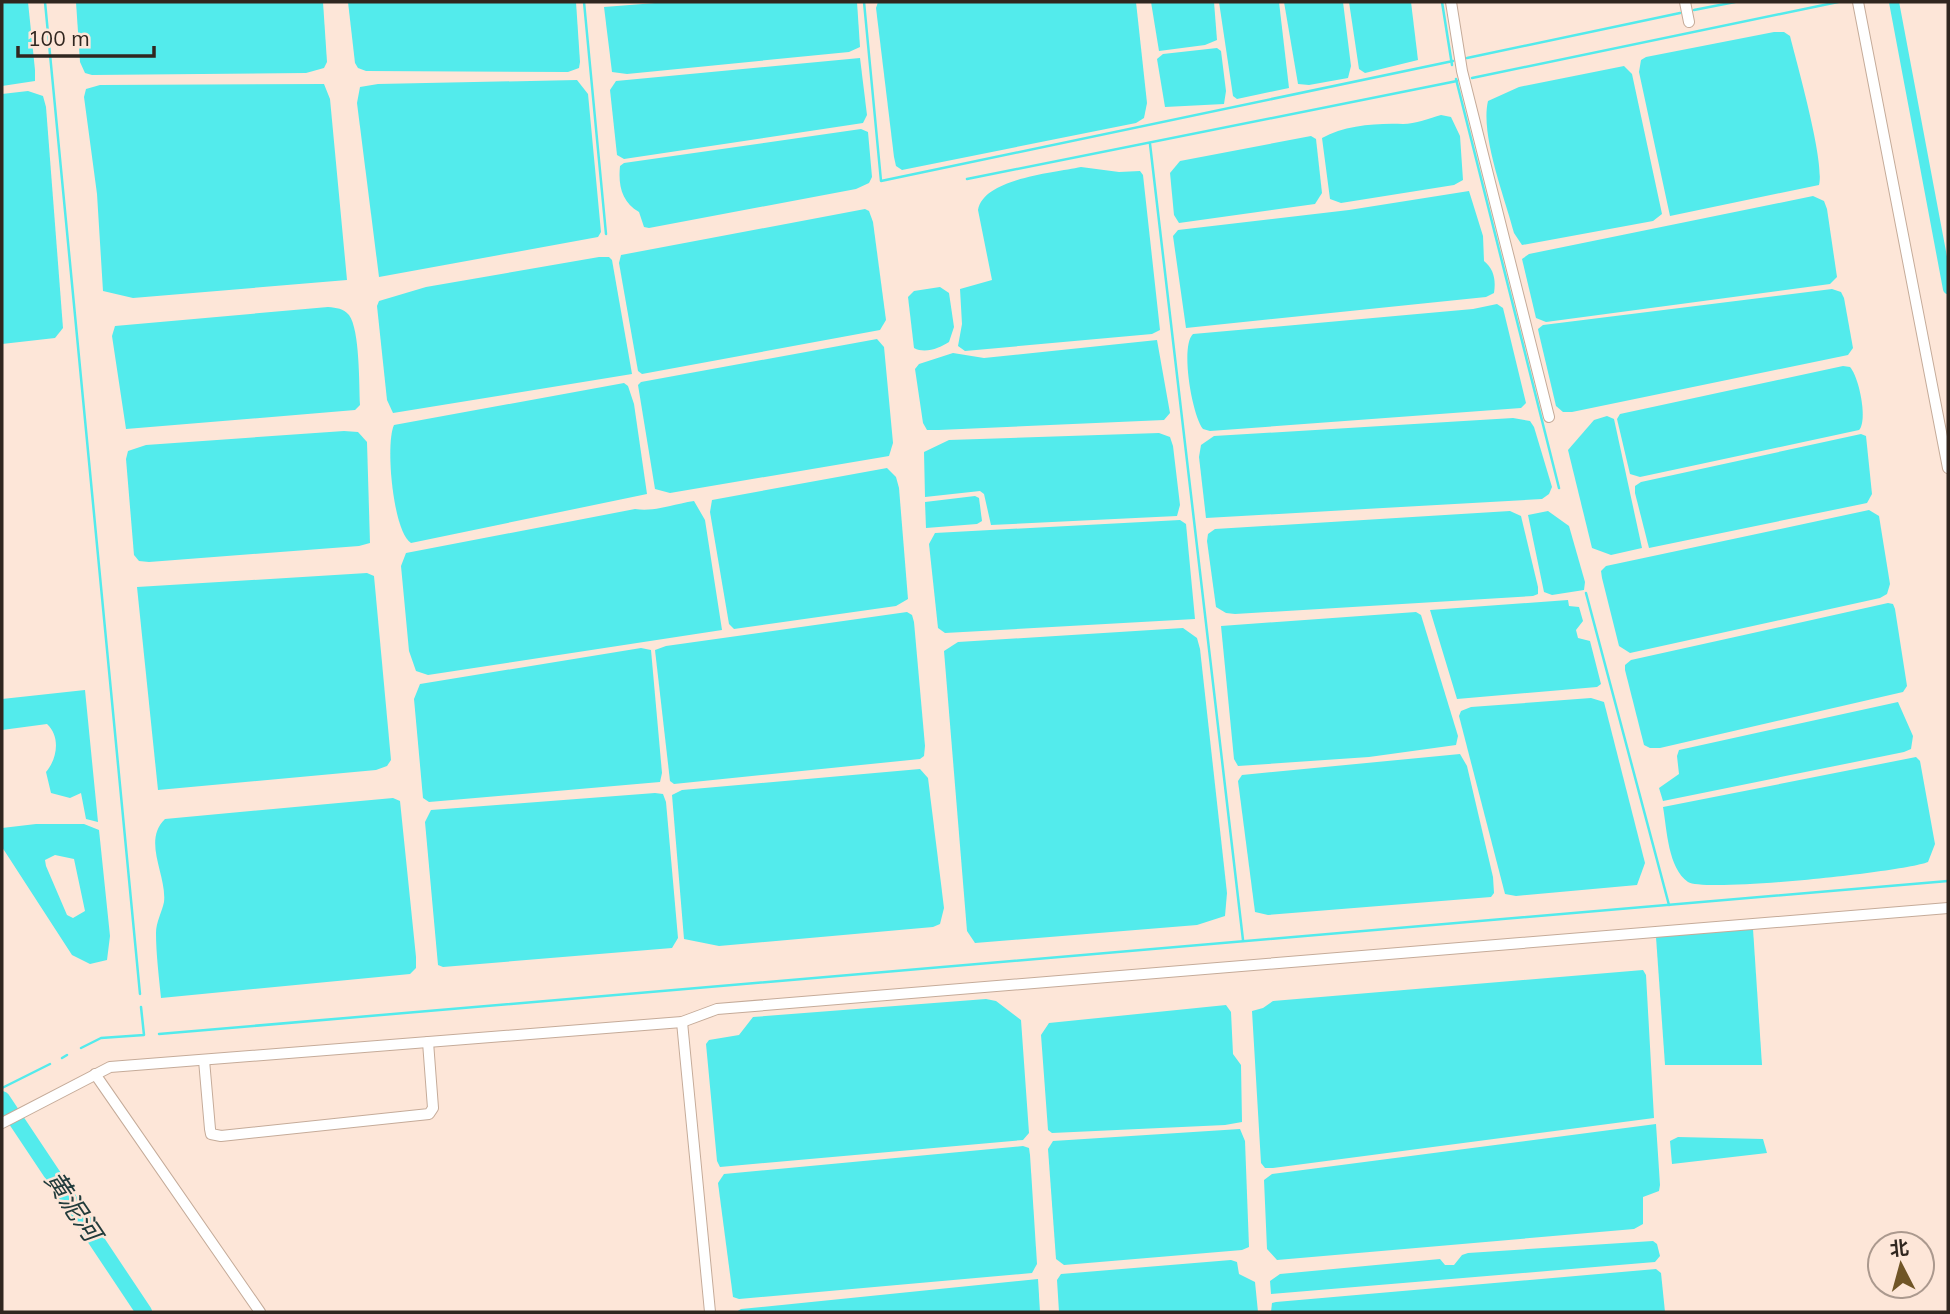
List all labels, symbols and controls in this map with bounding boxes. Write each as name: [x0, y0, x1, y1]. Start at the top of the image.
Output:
scale bar: [18, 14, 154, 58]
text: 100 m: [28, 25, 90, 51]
water label: 黄泥河: [38, 1164, 112, 1251]
north arrow: [1866, 1230, 1936, 1300]
text: 北: [1889, 1235, 1910, 1261]

